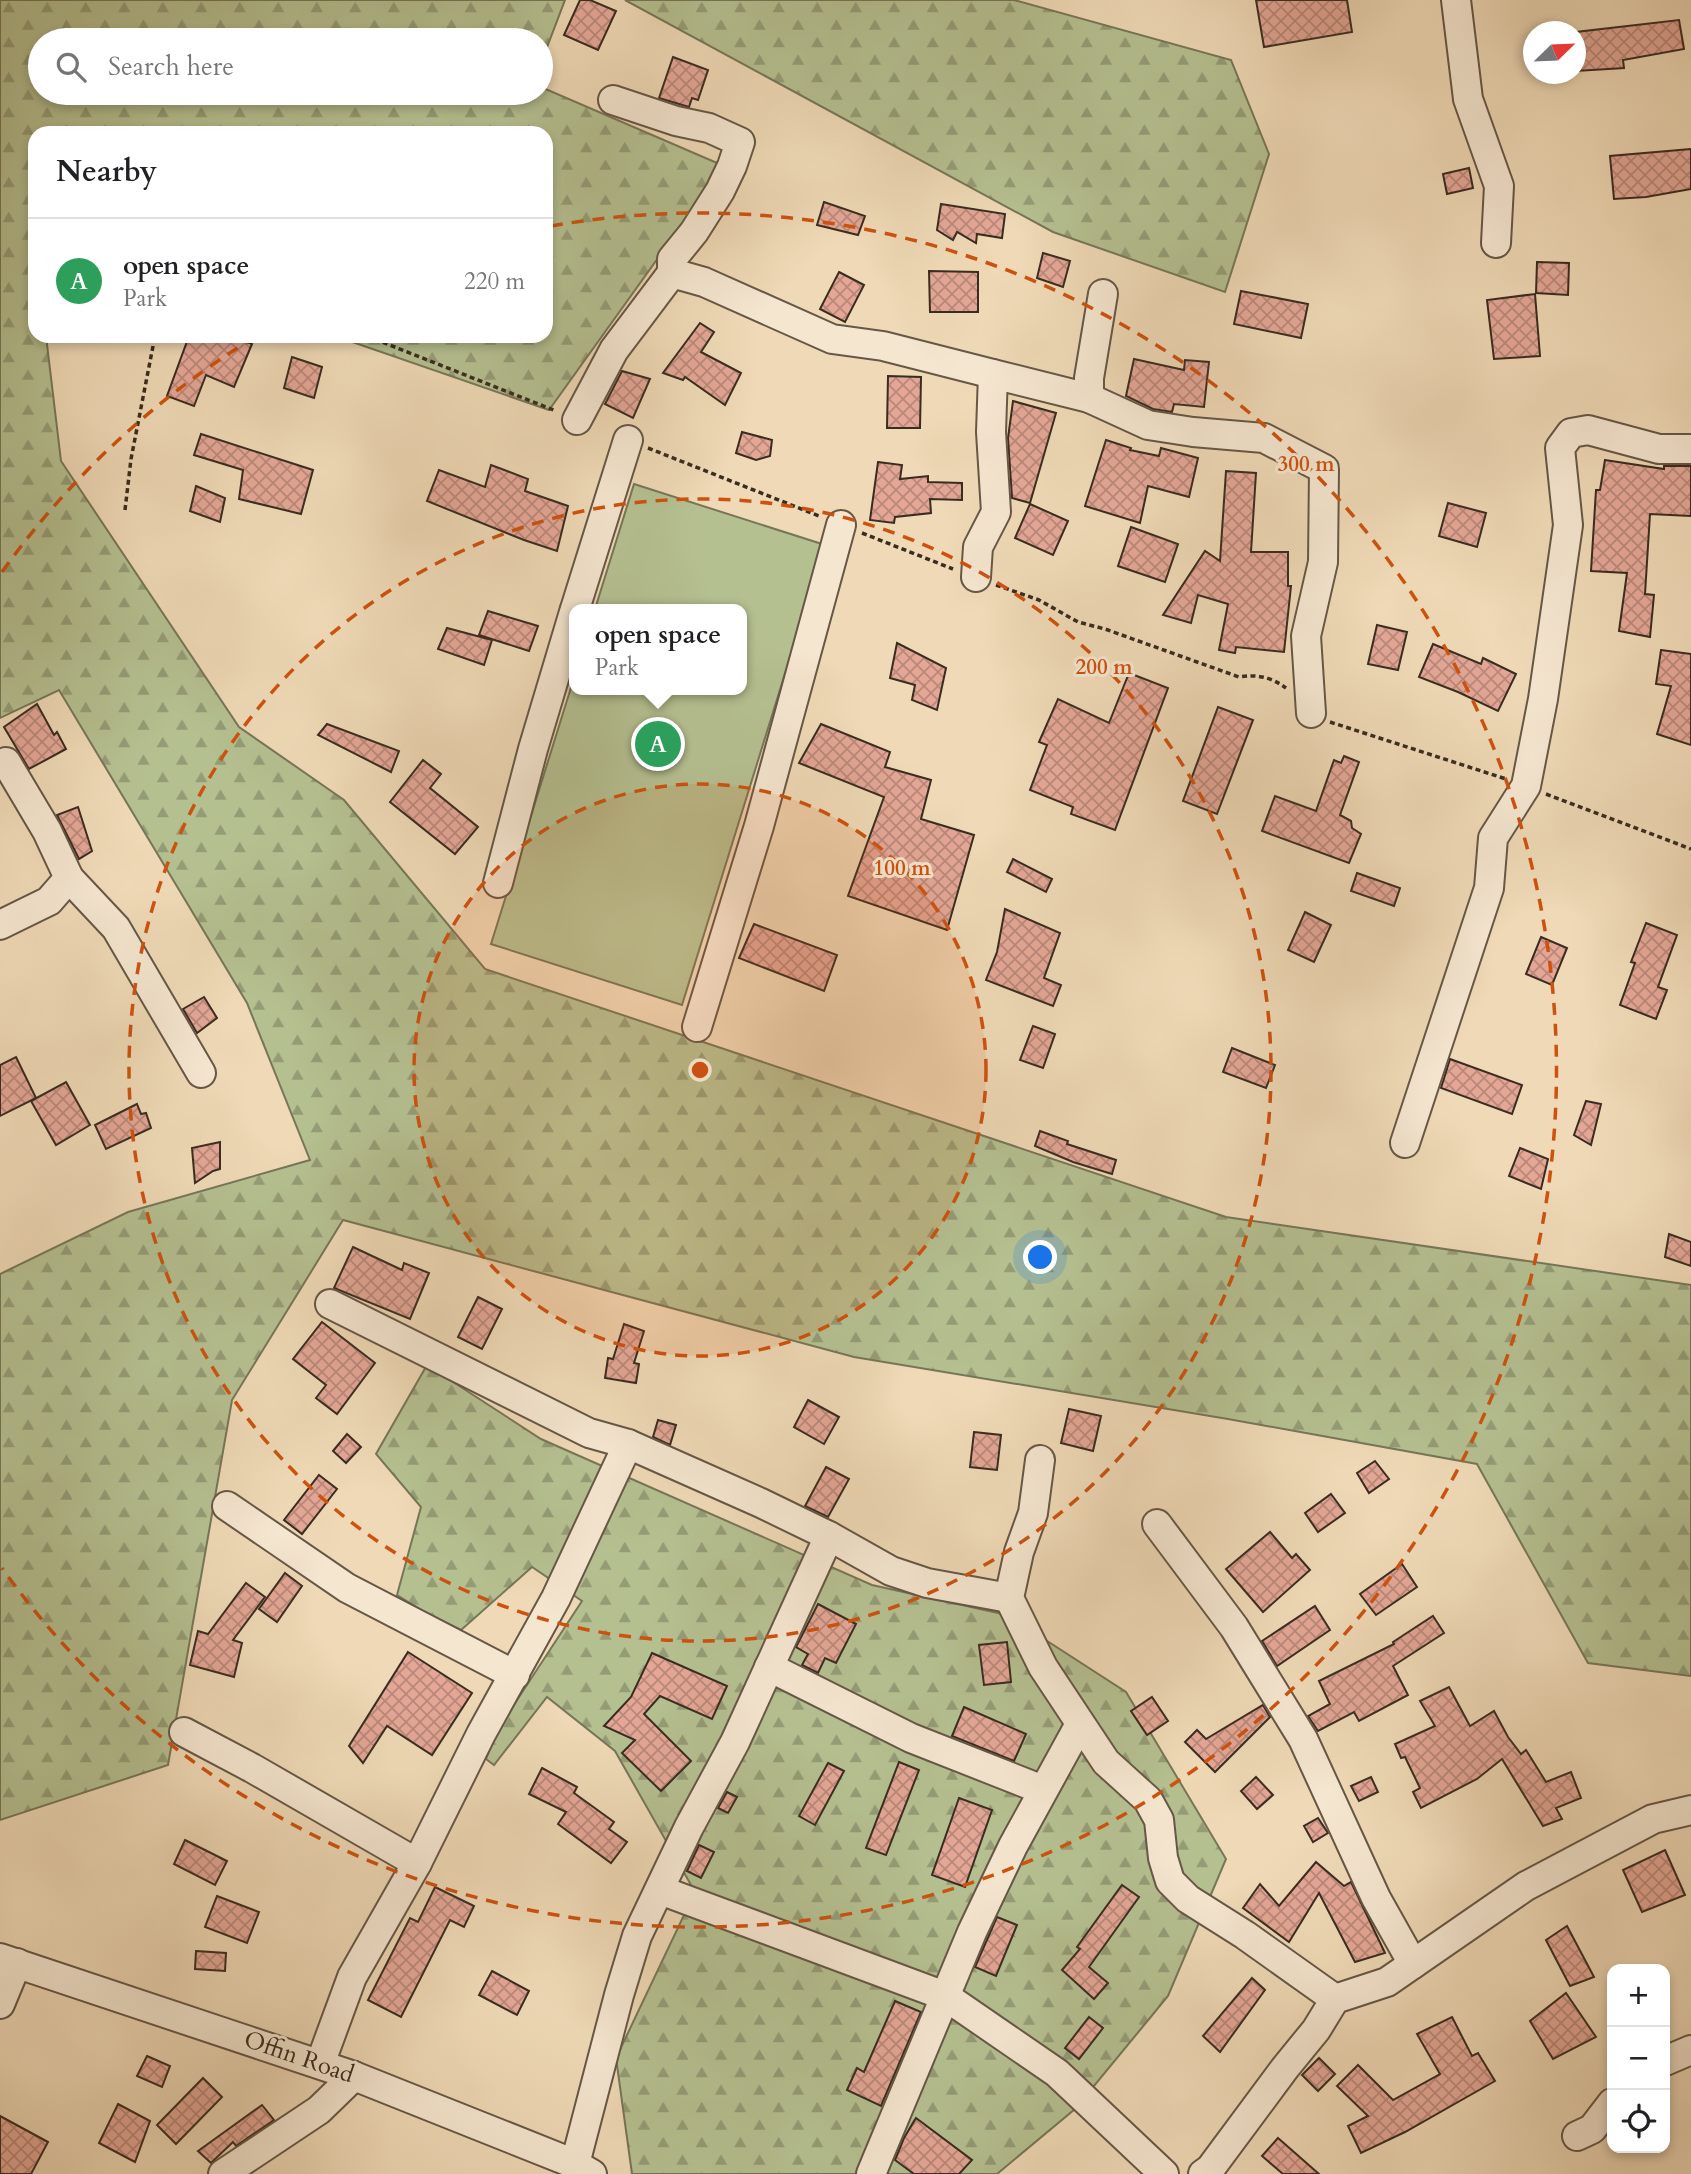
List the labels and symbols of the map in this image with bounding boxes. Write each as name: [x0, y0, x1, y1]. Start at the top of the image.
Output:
north arrow: [1523, 21, 1586, 84]
text: 300 m: [1277, 450, 1335, 479]
text: 200 m: [1075, 653, 1133, 682]
pin: A: [635, 718, 681, 770]
text: 100 m: [873, 854, 931, 883]
centre of rings: [688, 1058, 712, 1082]
your location: [1023, 1240, 1057, 1274]
street label: Offin Road: [240, 2023, 359, 2091]

